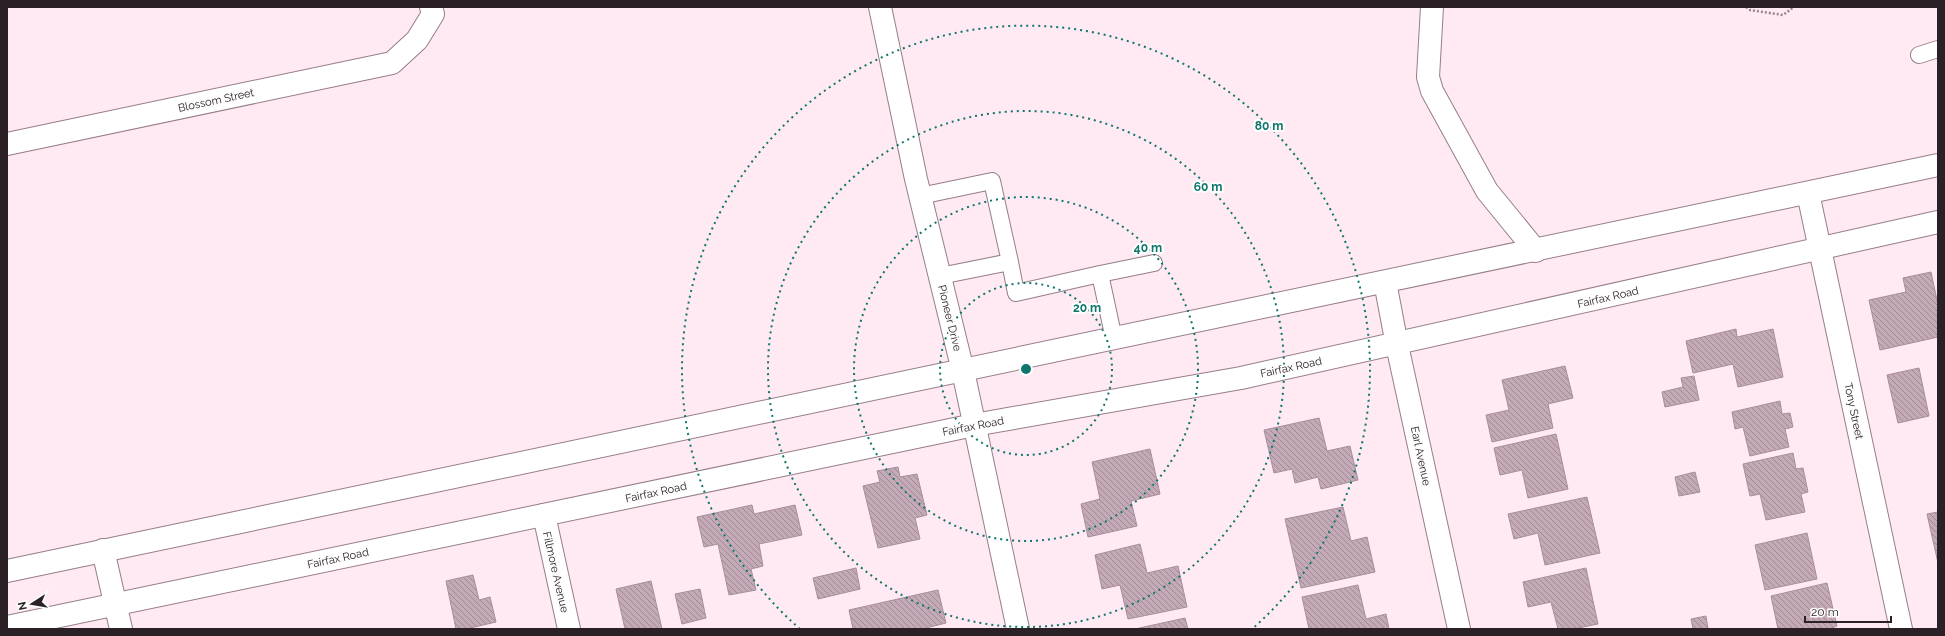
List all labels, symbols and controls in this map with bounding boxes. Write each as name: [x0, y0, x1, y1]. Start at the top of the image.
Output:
street label: Blossom Street: [177, 86, 256, 115]
text: 80 m: [1255, 119, 1283, 133]
text: 60 m: [1194, 180, 1222, 194]
text: 40 m: [1134, 241, 1162, 255]
street label: Pioneer Drive: [935, 284, 964, 353]
street label: Fairfax Road: [1576, 284, 1640, 311]
text: 20 m: [1073, 301, 1101, 315]
street label: Fairfax Road: [1259, 355, 1323, 380]
centre of rings: [1019, 362, 1033, 376]
street label: Tony Street: [1841, 382, 1866, 441]
street label: Fairfax Road: [941, 414, 1005, 439]
street label: Earl Avenue: [1408, 425, 1433, 487]
street label: Fairfax Road: [624, 480, 688, 505]
street label: Fillmore Avenue: [540, 530, 571, 614]
street label: Fairfax Road: [306, 546, 370, 571]
north arrow: [12, 584, 52, 624]
scale bar: [1805, 598, 1891, 624]
text: N: [15, 601, 30, 611]
text: 20 m: [1811, 605, 1839, 619]

